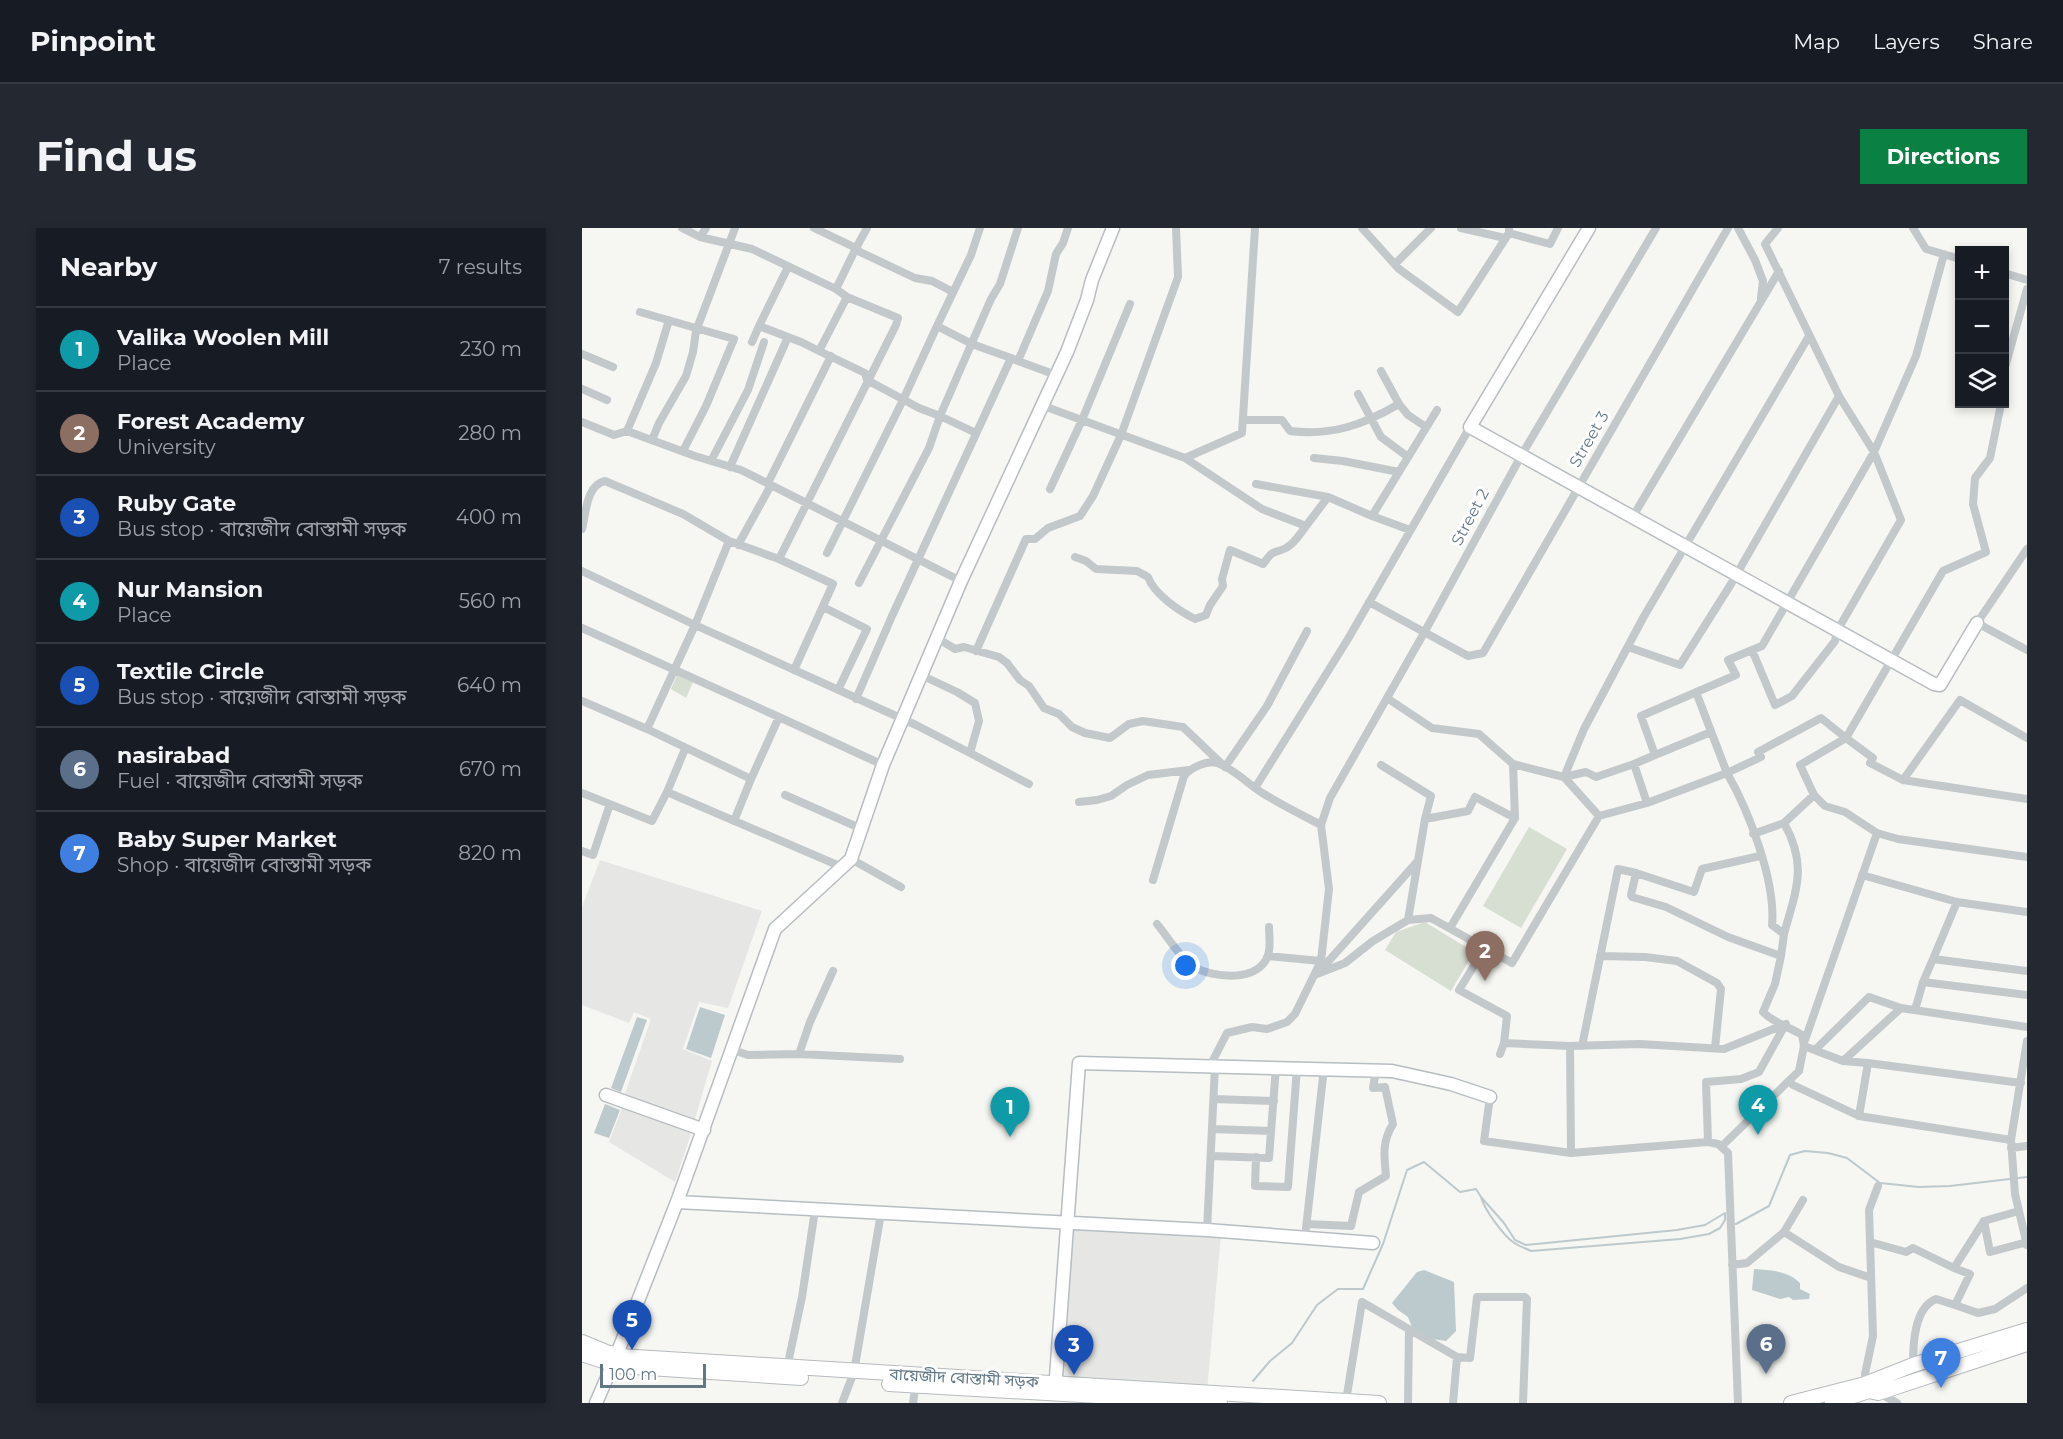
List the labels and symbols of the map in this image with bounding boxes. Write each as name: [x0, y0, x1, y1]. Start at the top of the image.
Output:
street label: Street 3: [1565, 408, 1613, 470]
street label: Street 2: [1447, 485, 1493, 549]
pin: 2: [1466, 932, 1504, 981]
your location: [1171, 951, 1200, 980]
pin: 4: [1738, 1086, 1778, 1135]
pin: 1: [990, 1088, 1030, 1137]
pin: 5: [613, 1300, 652, 1350]
pin: 6: [1746, 1324, 1786, 1374]
pin: 3: [1054, 1326, 1094, 1375]
pin: 7: [1922, 1338, 1960, 1388]
scale bar: [600, 1361, 706, 1388]
street label: বায়েজীদ বোস্তামী সড়ক: [888, 1365, 1040, 1391]

